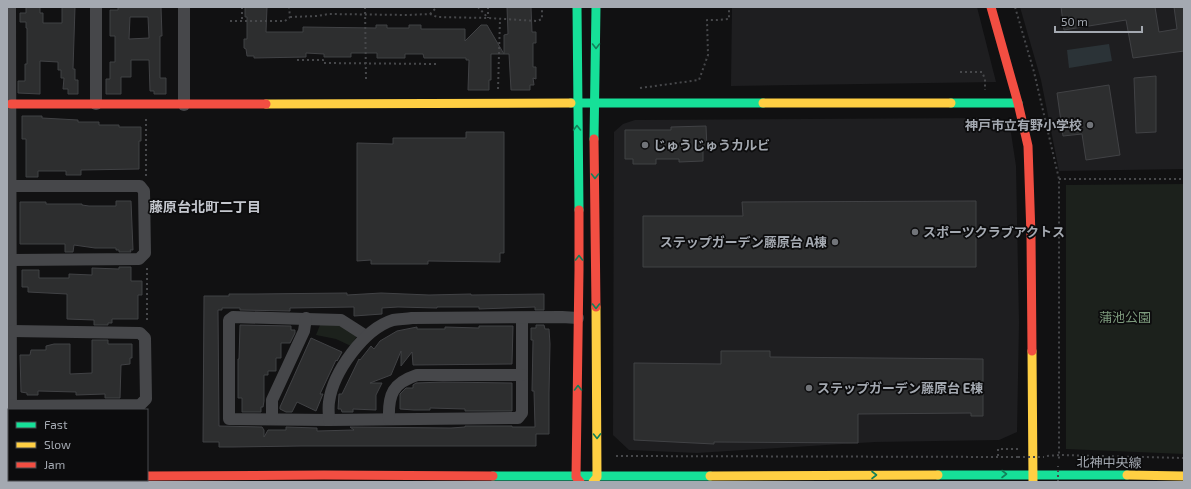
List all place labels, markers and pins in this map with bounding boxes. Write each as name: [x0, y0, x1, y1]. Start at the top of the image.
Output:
place label: 神戸市立有野小学校: [965, 117, 1082, 133]
marker: 神戸市立有野小学校: [1085, 120, 1095, 130]
place label: じゅうじゅうカルビ: [653, 137, 770, 153]
marker: じゅうじゅうカルビ: [640, 140, 650, 150]
place label: スポーツクラブアクトス: [923, 224, 1065, 240]
marker: スポーツクラブアクトス: [910, 227, 920, 237]
place label: ステップガーデン藤原台 A棟: [660, 234, 827, 250]
marker: ステップガーデン藤原台 A棟: [830, 237, 840, 247]
place label: ステップガーデン藤原台 E棟: [817, 380, 983, 396]
marker: ステップガーデン藤原台 E棟: [804, 383, 814, 393]

